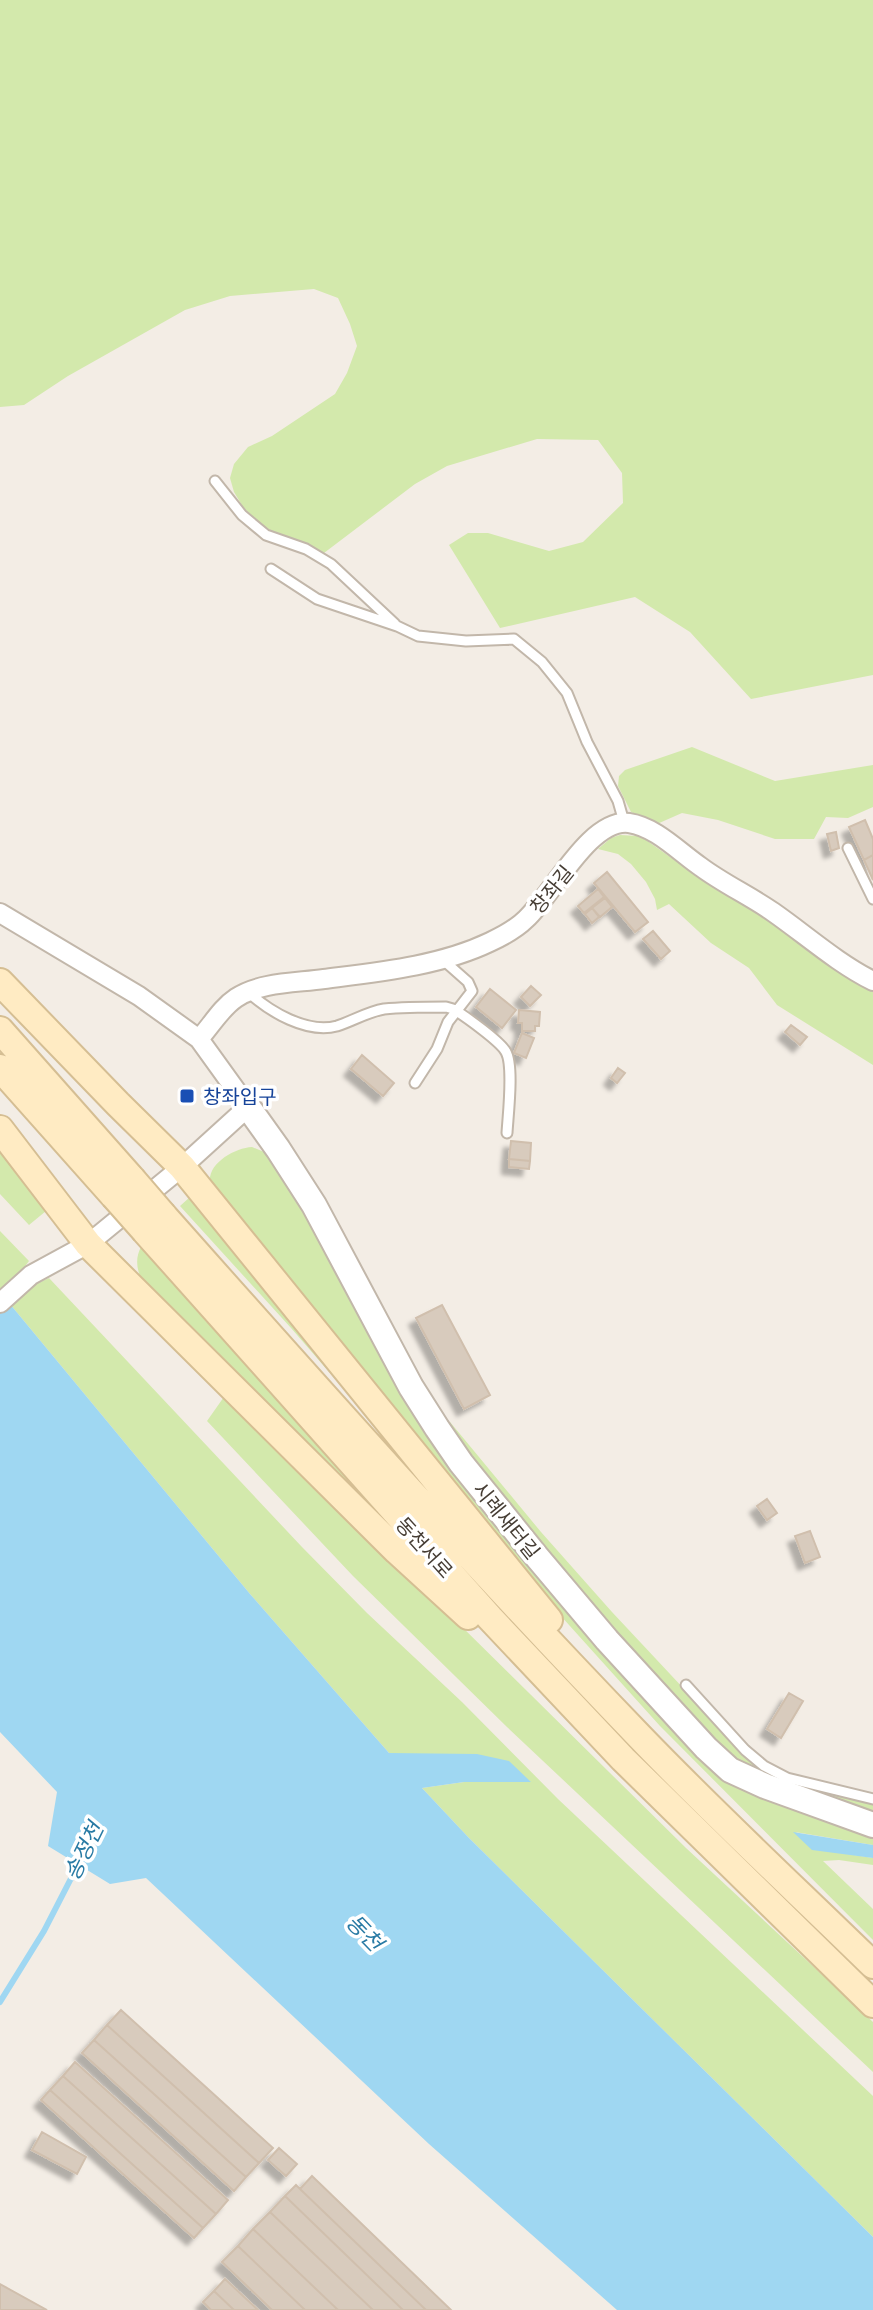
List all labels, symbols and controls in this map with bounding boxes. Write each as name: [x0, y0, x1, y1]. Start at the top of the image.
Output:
street label: 창좌길: [524, 860, 578, 918]
place label: 창좌입구: [203, 1084, 277, 1108]
marker: 창좌입구: [178, 1087, 196, 1105]
street label: 시례새터길: [469, 1477, 545, 1563]
street label: 동천서로: [391, 1512, 459, 1582]
water label: 송정천: [58, 1815, 110, 1884]
water label: 동천: [341, 1908, 391, 1958]

